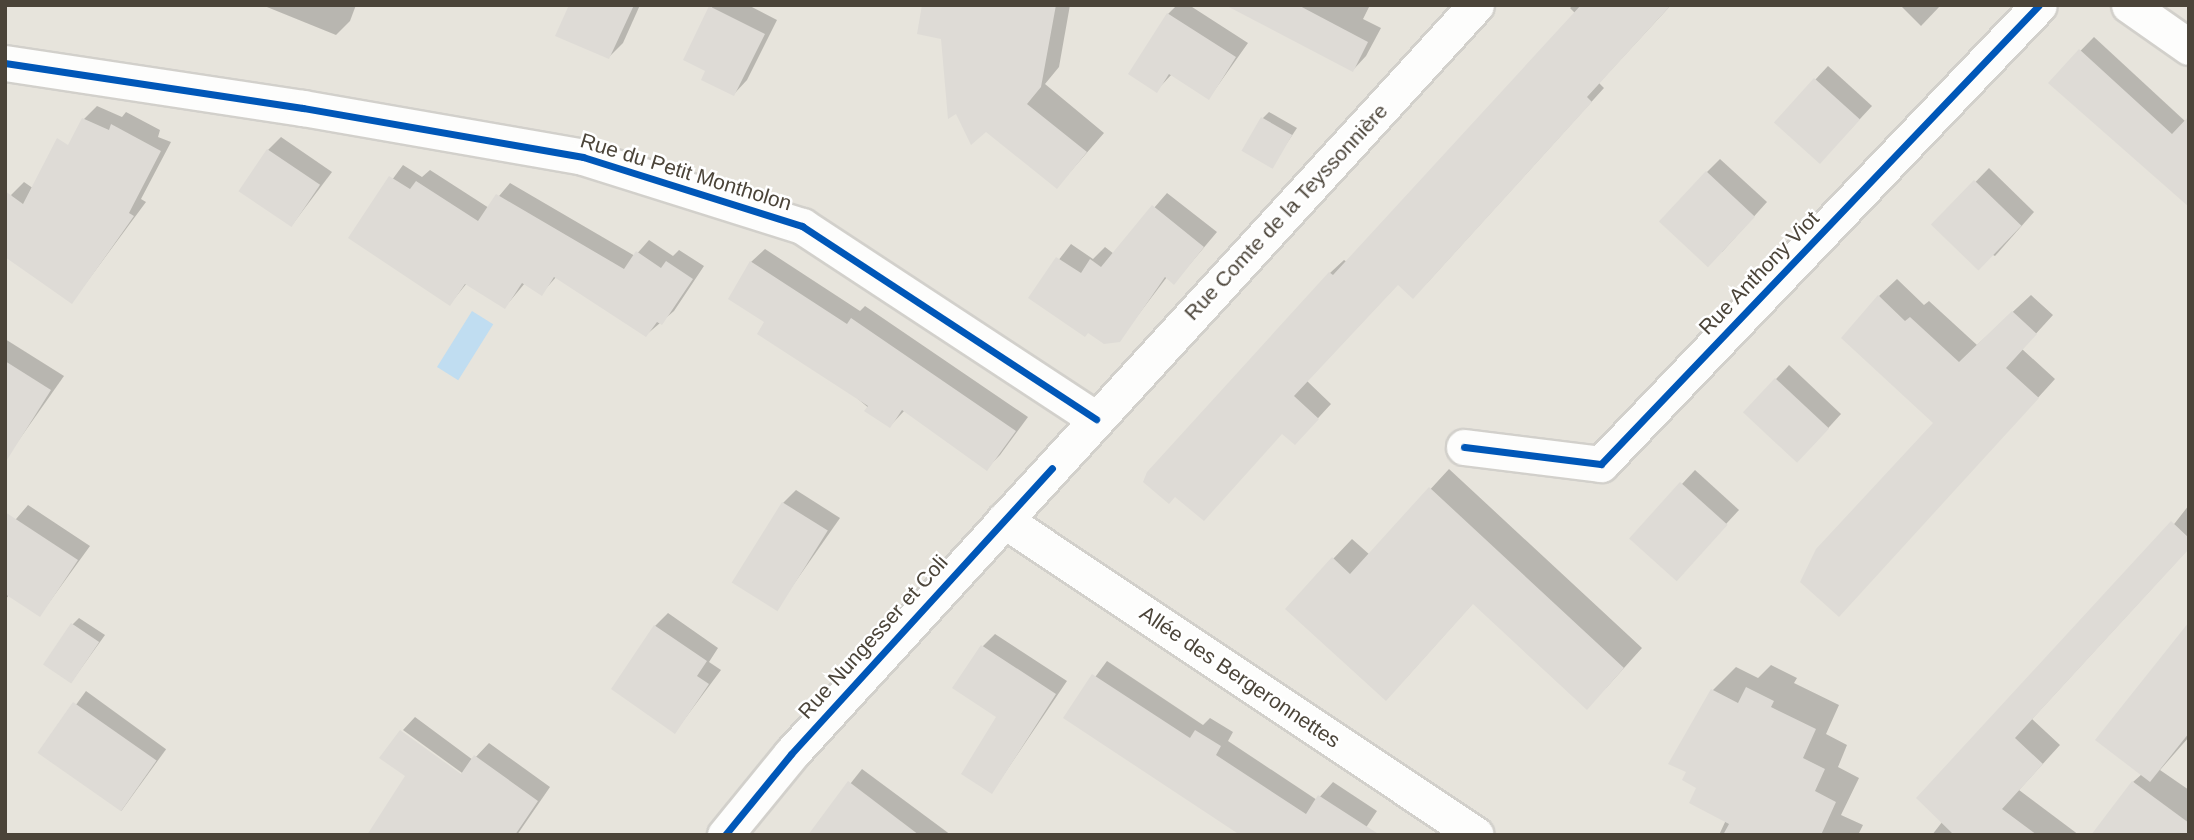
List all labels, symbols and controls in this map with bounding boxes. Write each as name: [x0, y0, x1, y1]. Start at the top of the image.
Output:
street label: Rue Comte de la Teyssonnière: [1179, 98, 1393, 326]
street label: Rue du Petit Montholon: [577, 128, 795, 216]
street label: Rue Anthony Viot: [1693, 206, 1825, 340]
street label: Rue Nungesser et Coli: [793, 550, 953, 724]
street label: Allée des Bergeronnettes: [1135, 601, 1345, 753]

